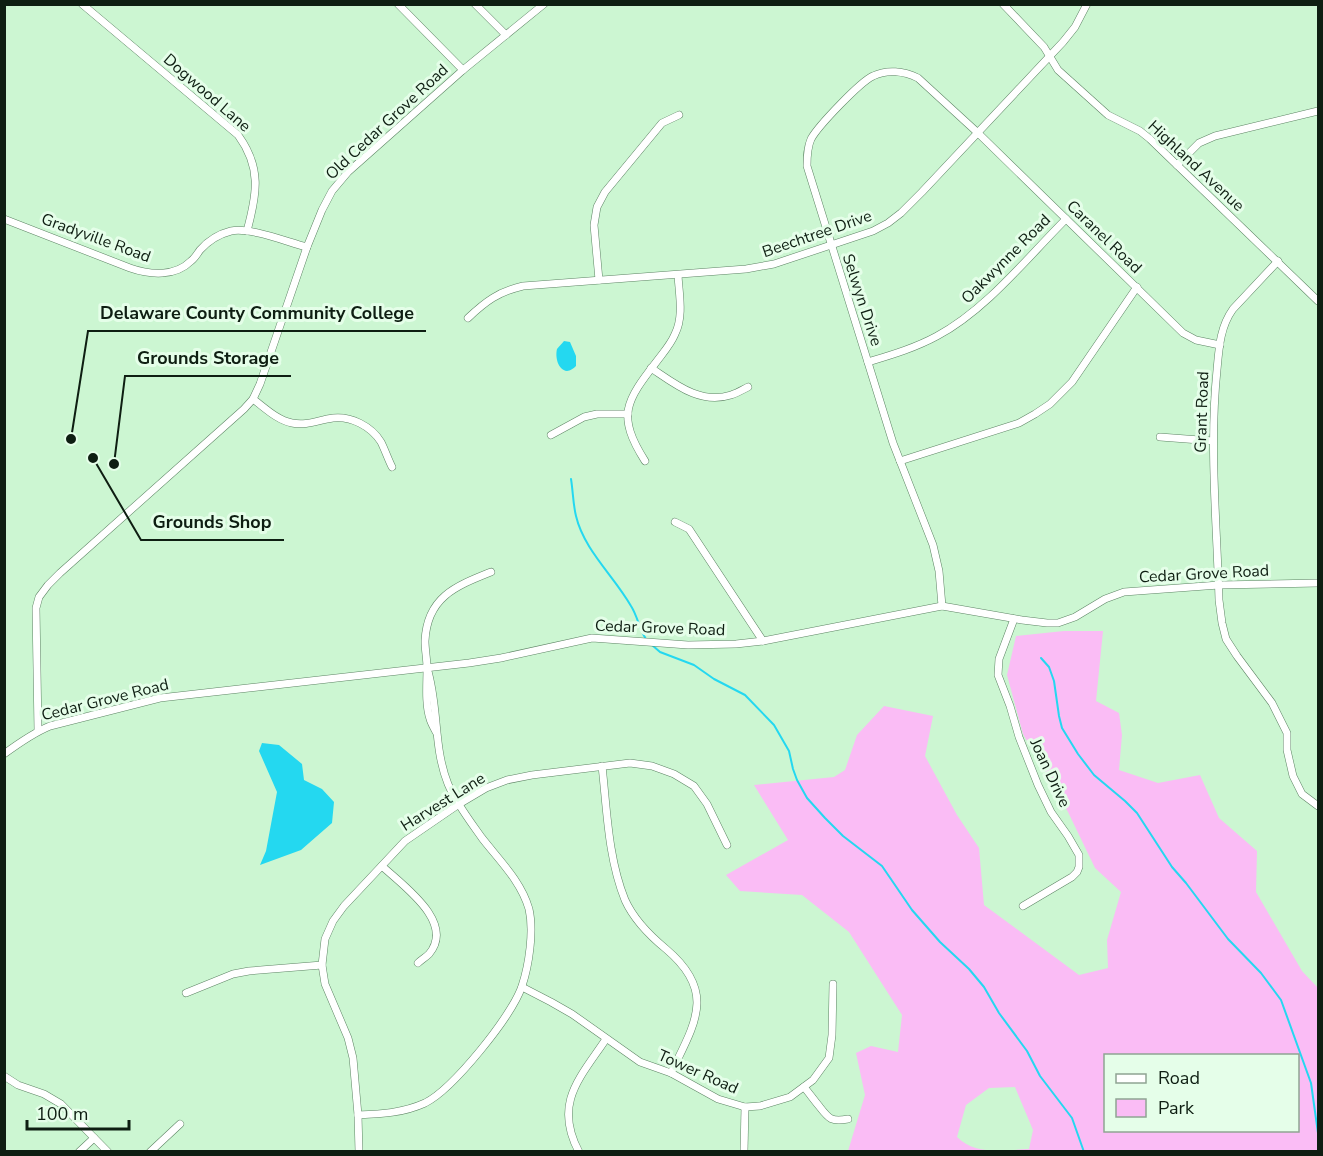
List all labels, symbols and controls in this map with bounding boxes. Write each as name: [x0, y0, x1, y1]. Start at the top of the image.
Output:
street label: Dogwood Lane: [158, 49, 256, 137]
street label: Old Cedar Grove Road: [321, 59, 453, 185]
street label: Highland Avenue: [1143, 115, 1249, 217]
street label: Caranel Road: [1062, 195, 1146, 279]
street label: Beechtree Drive: [759, 205, 875, 263]
street label: Gradyville Road: [38, 208, 154, 268]
street label: Oakwynne Road: [956, 209, 1056, 309]
street label: Selwyn Drive: [837, 251, 887, 349]
callout: Delaware County Community College: [88, 295, 426, 331]
text: Delaware County Community College: [100, 301, 414, 325]
callout: Grounds Storage: [125, 340, 291, 376]
text: Grounds Storage: [137, 346, 279, 370]
street label: Grant Road: [1190, 371, 1214, 453]
callout: Grounds Shop: [141, 504, 284, 540]
text: Grounds Shop: [153, 510, 272, 534]
street label: Cedar Grove Road: [1138, 560, 1270, 588]
street label: Cedar Grove Road: [594, 615, 726, 641]
street label: Cedar Grove Road: [39, 674, 171, 726]
street label: Joan Drive: [1024, 734, 1076, 811]
street label: Harvest Lane: [397, 767, 489, 837]
street label: Tower Road: [654, 1044, 742, 1100]
legend: [1104, 1054, 1299, 1132]
text: Road: [1158, 1066, 1200, 1090]
scale bar: [27, 1093, 129, 1131]
text: Park: [1158, 1096, 1195, 1120]
text: 100 m: [36, 1102, 88, 1126]

